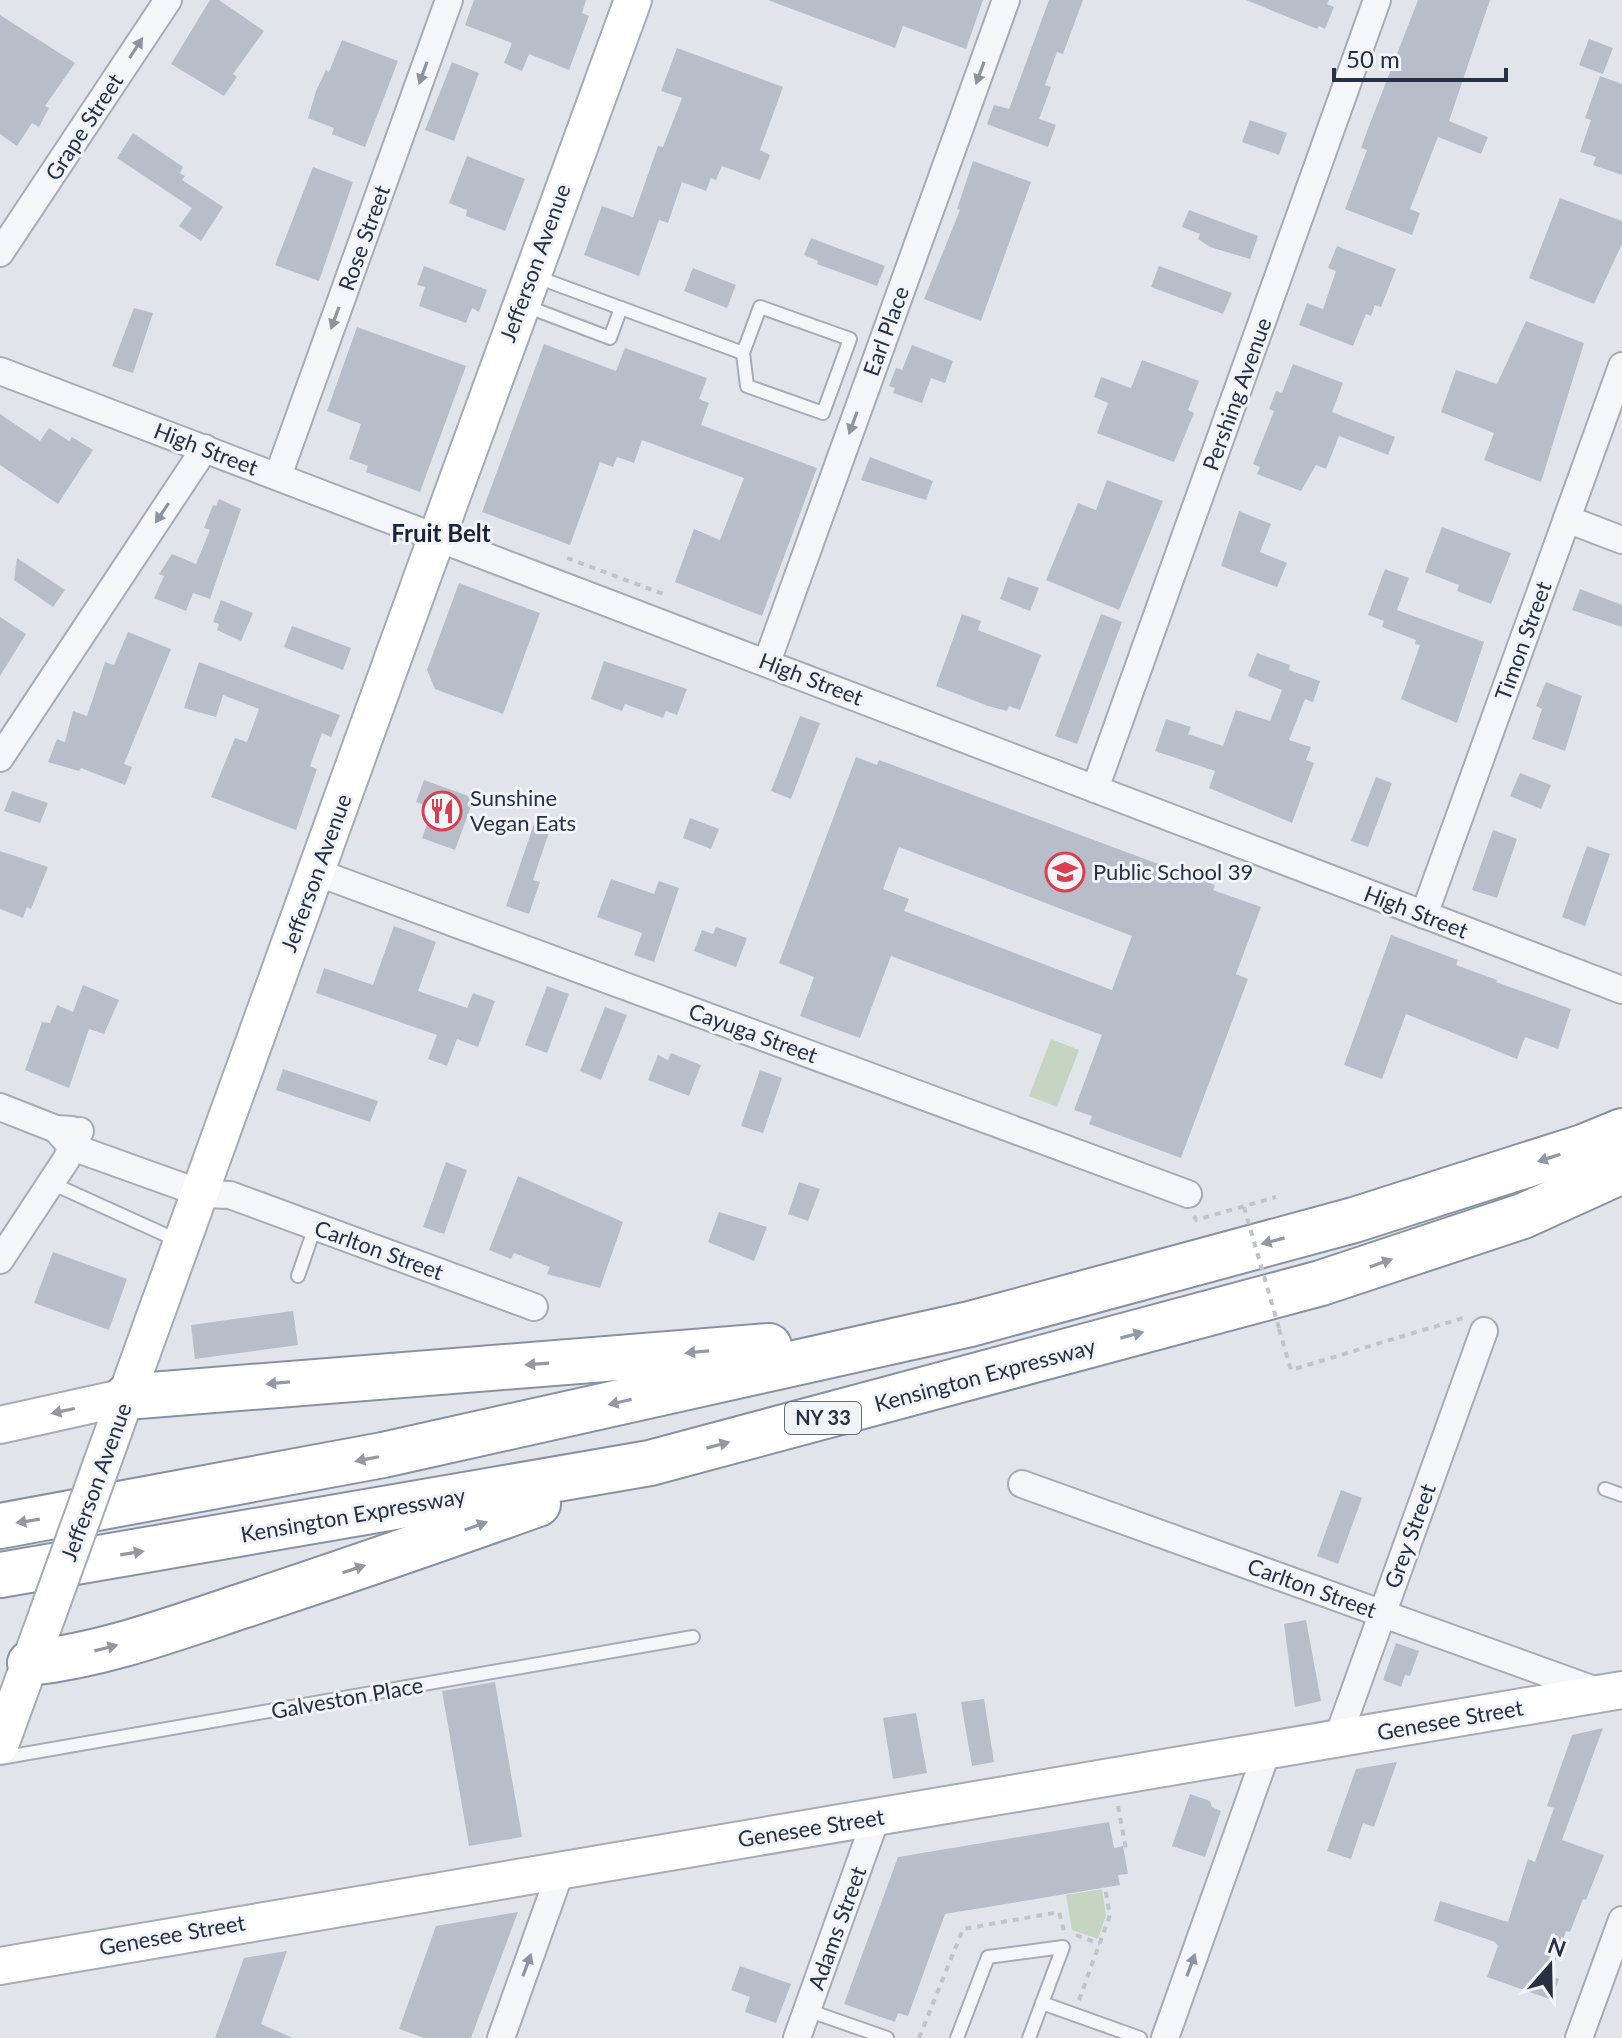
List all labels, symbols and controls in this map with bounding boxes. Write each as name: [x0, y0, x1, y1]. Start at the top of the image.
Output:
scale bar: [1334, 32, 1506, 82]
one-way arrow: [128, 38, 143, 59]
text: 50 m: [1346, 44, 1400, 73]
one-way arrow: [416, 62, 429, 86]
one-way arrow: [973, 62, 985, 86]
street label: Grape Street: [39, 68, 128, 185]
street label: Jefferson Avenue: [493, 180, 576, 346]
street label: Rose Street: [332, 181, 395, 294]
street label: Earl Place: [857, 282, 914, 379]
one-way arrow: [328, 306, 340, 330]
street label: Pershing Avenue: [1196, 314, 1277, 474]
one-way arrow: [846, 411, 859, 435]
street label: High Street: [150, 416, 262, 481]
one-way arrow: [155, 502, 170, 524]
district label: Fruit Belt: [391, 518, 491, 547]
street label: Timon Street: [1489, 578, 1557, 704]
street label: High Street: [755, 646, 867, 711]
place label: Sunshine Vegan Eats: [470, 784, 576, 836]
street label: Jefferson Avenue: [274, 790, 357, 956]
restaurant icon: Sunshine Vegan Eats: [421, 790, 463, 832]
school or university icon: Public School 39: [1044, 851, 1086, 893]
place label: Public School 39: [1093, 858, 1253, 885]
street label: High Street: [1360, 879, 1472, 944]
street label: Cayuga Street: [685, 997, 821, 1068]
one-way arrow: [1537, 1152, 1561, 1164]
street label: Carlton Street: [311, 1214, 447, 1285]
one-way arrow: [1261, 1236, 1286, 1248]
one-way arrow: [1370, 1256, 1394, 1268]
one-way arrow: [1120, 1328, 1144, 1341]
street label: Kensington Expressway: [871, 1332, 1099, 1417]
one-way arrow: [684, 1346, 709, 1359]
one-way arrow: [524, 1358, 549, 1371]
one-way arrow: [265, 1377, 290, 1390]
one-way arrow: [608, 1396, 633, 1409]
street label: Jefferson Avenue: [54, 1399, 137, 1565]
road number: NY 33: [785, 1402, 861, 1434]
one-way arrow: [51, 1405, 76, 1418]
one-way arrow: [706, 1439, 731, 1451]
one-way arrow: [354, 1453, 379, 1465]
street label: Grey Street: [1378, 1480, 1441, 1592]
street label: Kensington Expressway: [238, 1481, 468, 1548]
one-way arrow: [16, 1515, 41, 1528]
one-way arrow: [464, 1519, 488, 1532]
one-way arrow: [120, 1547, 145, 1559]
street label: Carlton Street: [1244, 1552, 1380, 1623]
one-way arrow: [342, 1562, 366, 1575]
one-way arrow: [94, 1642, 119, 1654]
street label: Galveston Place: [269, 1671, 425, 1724]
street label: Genesee Street: [1375, 1693, 1525, 1746]
street label: Genesee Street: [736, 1803, 886, 1852]
street label: Adams Street: [802, 1862, 871, 1993]
street label: Genesee Street: [97, 1908, 247, 1961]
north arrow: [1510, 1926, 1590, 2006]
text: N: [1544, 1931, 1570, 1962]
one-way arrow: [521, 1952, 534, 1976]
one-way arrow: [1185, 1952, 1198, 1976]

